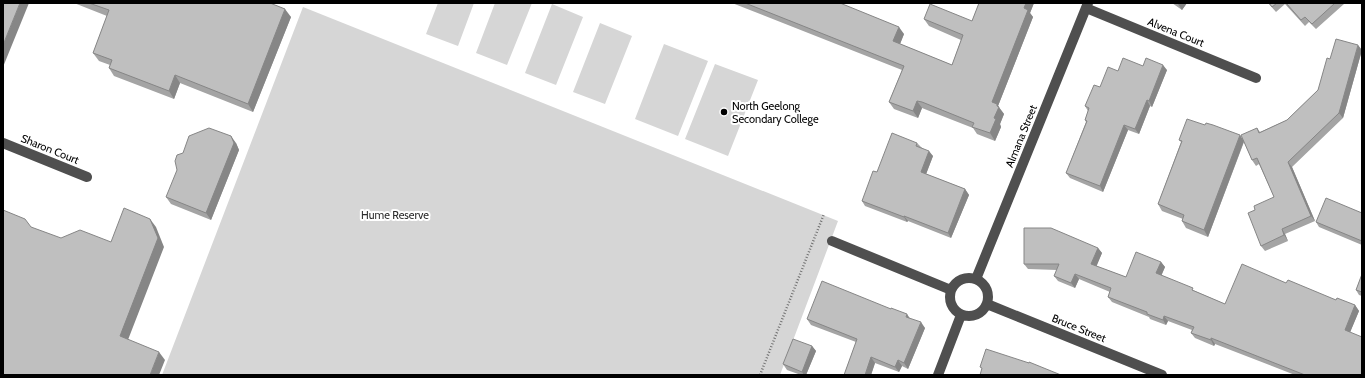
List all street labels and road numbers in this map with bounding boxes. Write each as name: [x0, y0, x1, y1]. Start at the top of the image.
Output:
street label: Alvena Court: [1146, 14, 1207, 50]
street label: Almana Street: [1002, 102, 1040, 169]
street label: Sharon Court: [19, 131, 81, 167]
street label: Bruce Street: [1050, 311, 1108, 345]

